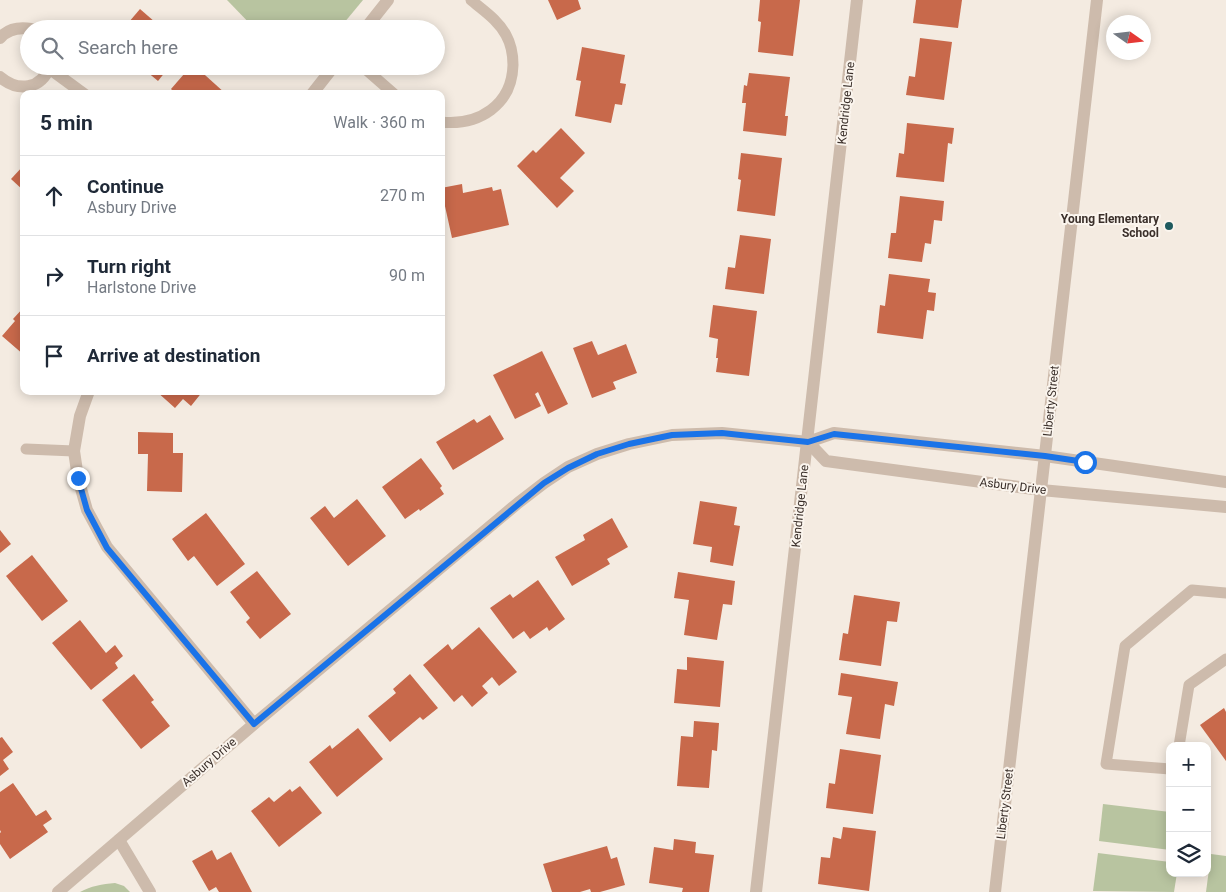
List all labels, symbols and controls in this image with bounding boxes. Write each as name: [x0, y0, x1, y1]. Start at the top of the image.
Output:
north arrow: [1106, 15, 1151, 60]
search box: [20, 20, 445, 75]
icon: search: [38, 34, 66, 62]
text: Search here: [78, 36, 178, 59]
street label: Kendridge Lane: [835, 61, 857, 145]
text: 5 min: [40, 111, 93, 135]
text: Walk · 360 m: [333, 113, 425, 132]
text: Continue: [87, 175, 164, 198]
icon: ahead: [40, 182, 68, 210]
text: 270 m: [380, 186, 425, 205]
text: Asbury Drive: [87, 198, 177, 217]
place label: Young Elementary School: [1061, 212, 1160, 240]
marker: Young Elementary School: [1163, 220, 1175, 232]
text: Turn right: [87, 255, 171, 278]
icon: right: [40, 262, 68, 290]
text: 90 m: [389, 266, 425, 285]
text: Harlstone Drive: [87, 278, 196, 297]
icon: arrive: [40, 342, 68, 370]
text: Arrive at destination: [87, 344, 260, 367]
street label: Liberty Street: [1040, 365, 1062, 437]
route start: [1074, 451, 1097, 474]
street label: Kendridge Lane: [789, 464, 811, 548]
route end: [67, 467, 90, 490]
street label: Asbury Drive: [979, 475, 1047, 497]
street label: Asbury Drive: [179, 735, 239, 789]
map controls: [1166, 742, 1211, 877]
button: +: [1166, 742, 1211, 787]
street label: Liberty Street: [994, 768, 1016, 840]
button: −: [1166, 787, 1211, 832]
button: layers: [1166, 832, 1211, 877]

